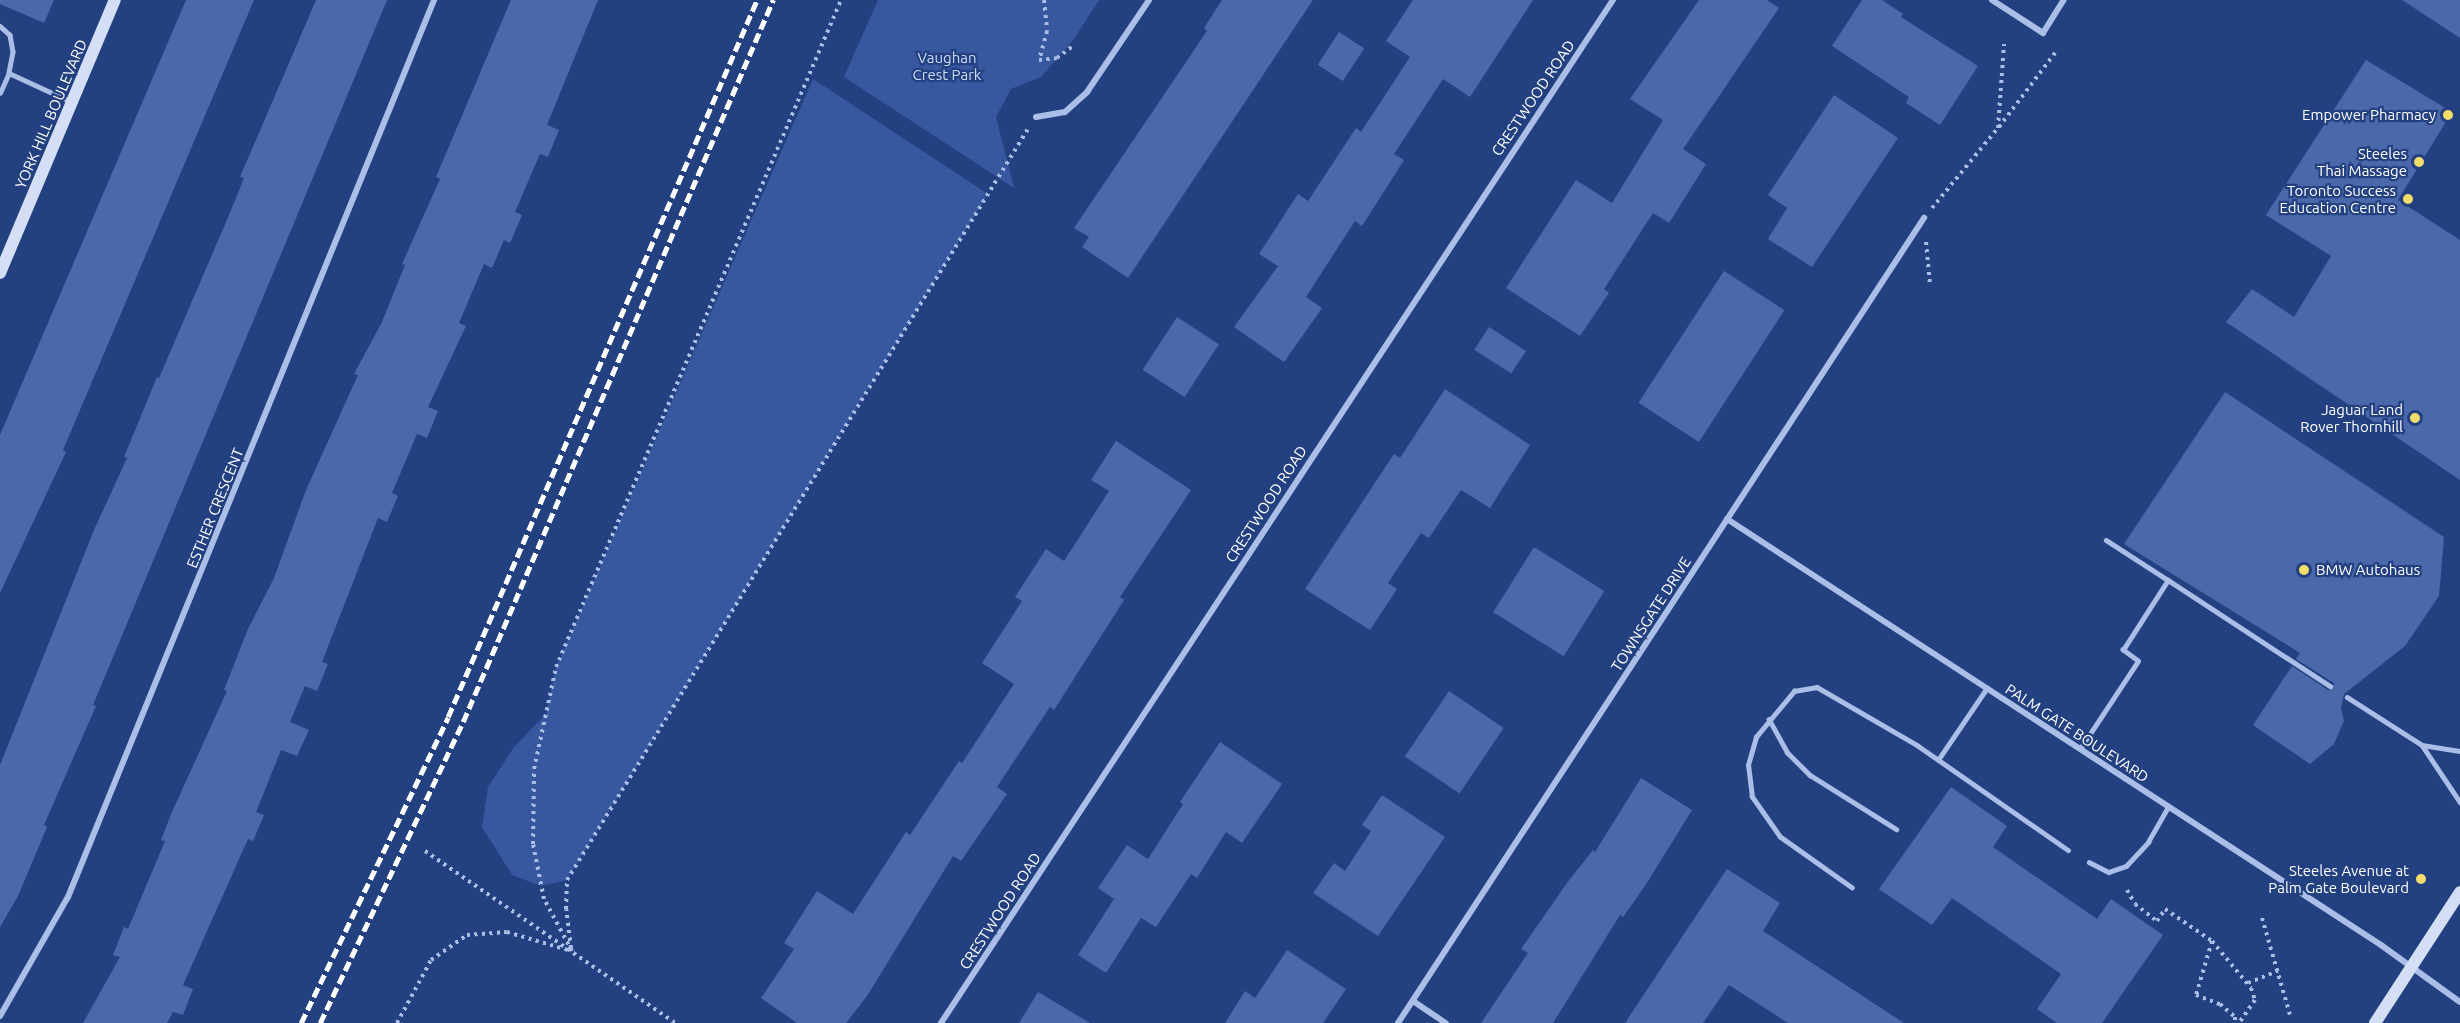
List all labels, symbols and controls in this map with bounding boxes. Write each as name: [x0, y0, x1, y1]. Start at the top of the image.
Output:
street label: YORK HILL BOULEVARD: [11, 37, 91, 191]
street label: CRESTWOOD ROAD: [1488, 37, 1578, 159]
park label: Vaughan Crest Park: [913, 48, 981, 83]
place label: Empower Pharmacy: [2302, 106, 2436, 124]
marker: Empower Pharmacy: [2441, 108, 2455, 122]
place label: Steeles Thai Massage: [2317, 144, 2407, 179]
marker: Steeles Thai Massage: [2412, 155, 2426, 169]
place label: Toronto Success Education Centre: [2280, 181, 2396, 216]
marker: Toronto Success Education Centre: [2401, 192, 2415, 206]
place label: Jaguar Land Rover Thornhill: [2300, 400, 2403, 435]
marker: Jaguar Land Rover Thornhill: [2408, 411, 2422, 425]
street label: CRESTWOOD ROAD: [1221, 442, 1311, 566]
street label: ESTHER CRESCENT: [183, 445, 247, 571]
street label: TOWNSGATE DRIVE: [1607, 553, 1695, 675]
place label: BMW Autohaus: [2316, 561, 2420, 579]
marker: BMW Autohaus: [2297, 563, 2311, 577]
street label: PALM GATE BOULEVARD: [2002, 680, 2152, 786]
street label: CRESTWOOD ROAD: [955, 849, 1045, 973]
place label: Steeles Avenue at Palm Gate Boulevard: [2268, 861, 2409, 896]
marker: Steeles Avenue at Palm Gate Boulevard: [2414, 872, 2428, 886]

